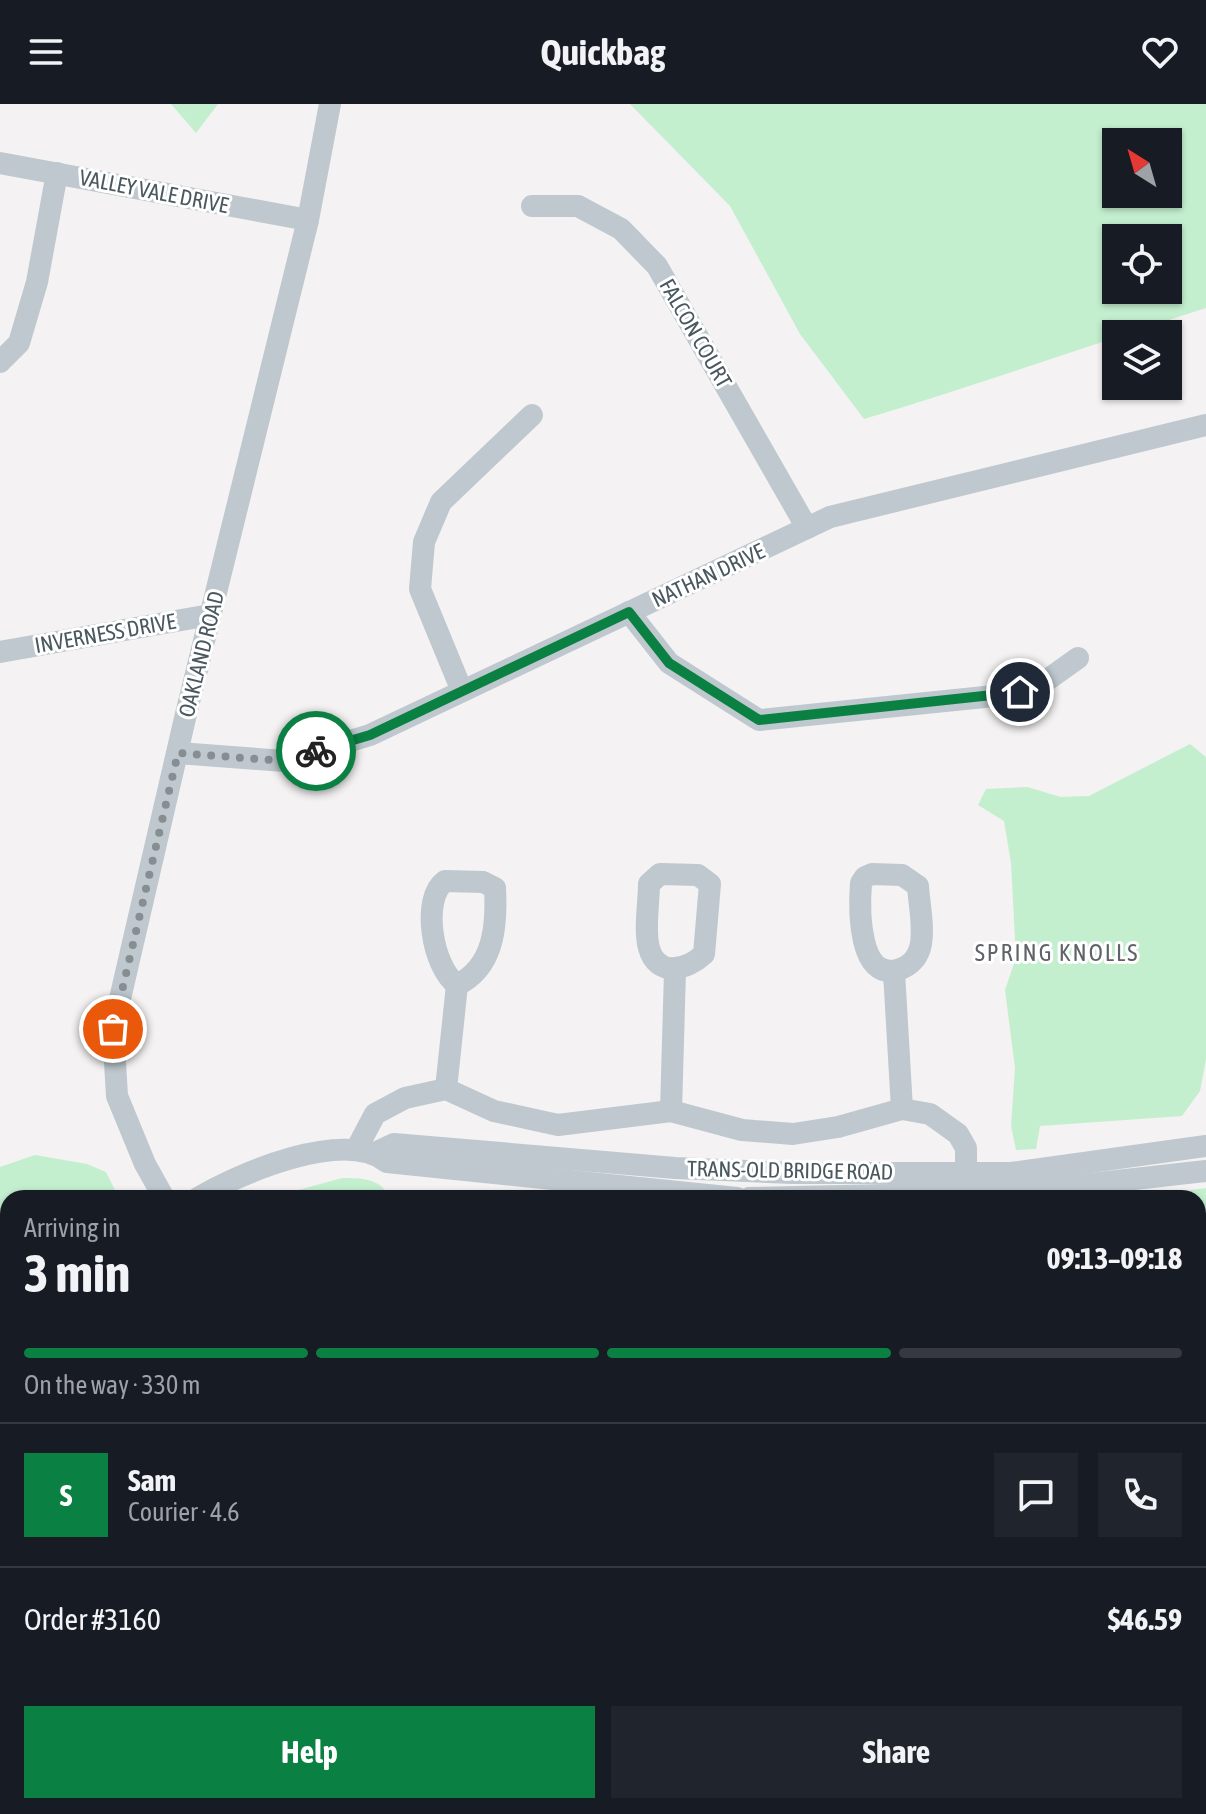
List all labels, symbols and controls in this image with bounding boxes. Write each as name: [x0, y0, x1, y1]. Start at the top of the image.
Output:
icon: menu: [24, 30, 68, 74]
icon: heart: [1138, 30, 1182, 74]
text: Quickbag: [540, 31, 666, 73]
north arrow: [1102, 128, 1182, 208]
map controls: [1102, 128, 1182, 400]
street label: VALLEY VALE DRIVE: [77, 164, 231, 218]
button: locate: [1102, 224, 1182, 304]
street label: FALCON COURT: [654, 274, 738, 392]
button: layers: [1102, 320, 1182, 400]
street label: NATHAN DRIVE: [648, 537, 769, 612]
street label: OAKLAND ROAD: [173, 588, 229, 720]
street label: INVERNESS DRIVE: [32, 608, 178, 658]
pin: [986, 658, 1054, 726]
icon: home: [998, 670, 1042, 714]
courier: [276, 711, 356, 791]
icon: bike: [294, 729, 338, 773]
district label: SPRING KNOLLS: [975, 939, 1139, 966]
pin: [79, 995, 147, 1063]
icon: bag: [91, 1007, 135, 1051]
street label: TRANS-OLD BRIDGE ROAD: [687, 1155, 893, 1185]
text: Arriving in: [24, 1213, 121, 1243]
text: 09:13–09:18: [1047, 1241, 1182, 1275]
text: 3 min: [24, 1243, 130, 1303]
text: On the way · 330 m: [24, 1370, 201, 1400]
button: chat: [994, 1453, 1078, 1537]
button: phone: [1098, 1453, 1182, 1537]
text: Sam: [128, 1463, 176, 1497]
text: S: [60, 1478, 72, 1512]
text: Courier · 4.6: [128, 1497, 239, 1527]
text: Order #3160: [24, 1602, 161, 1636]
text: $46.59: [1108, 1602, 1182, 1636]
button: Help: [24, 1706, 595, 1798]
button: Share: [611, 1706, 1182, 1798]

